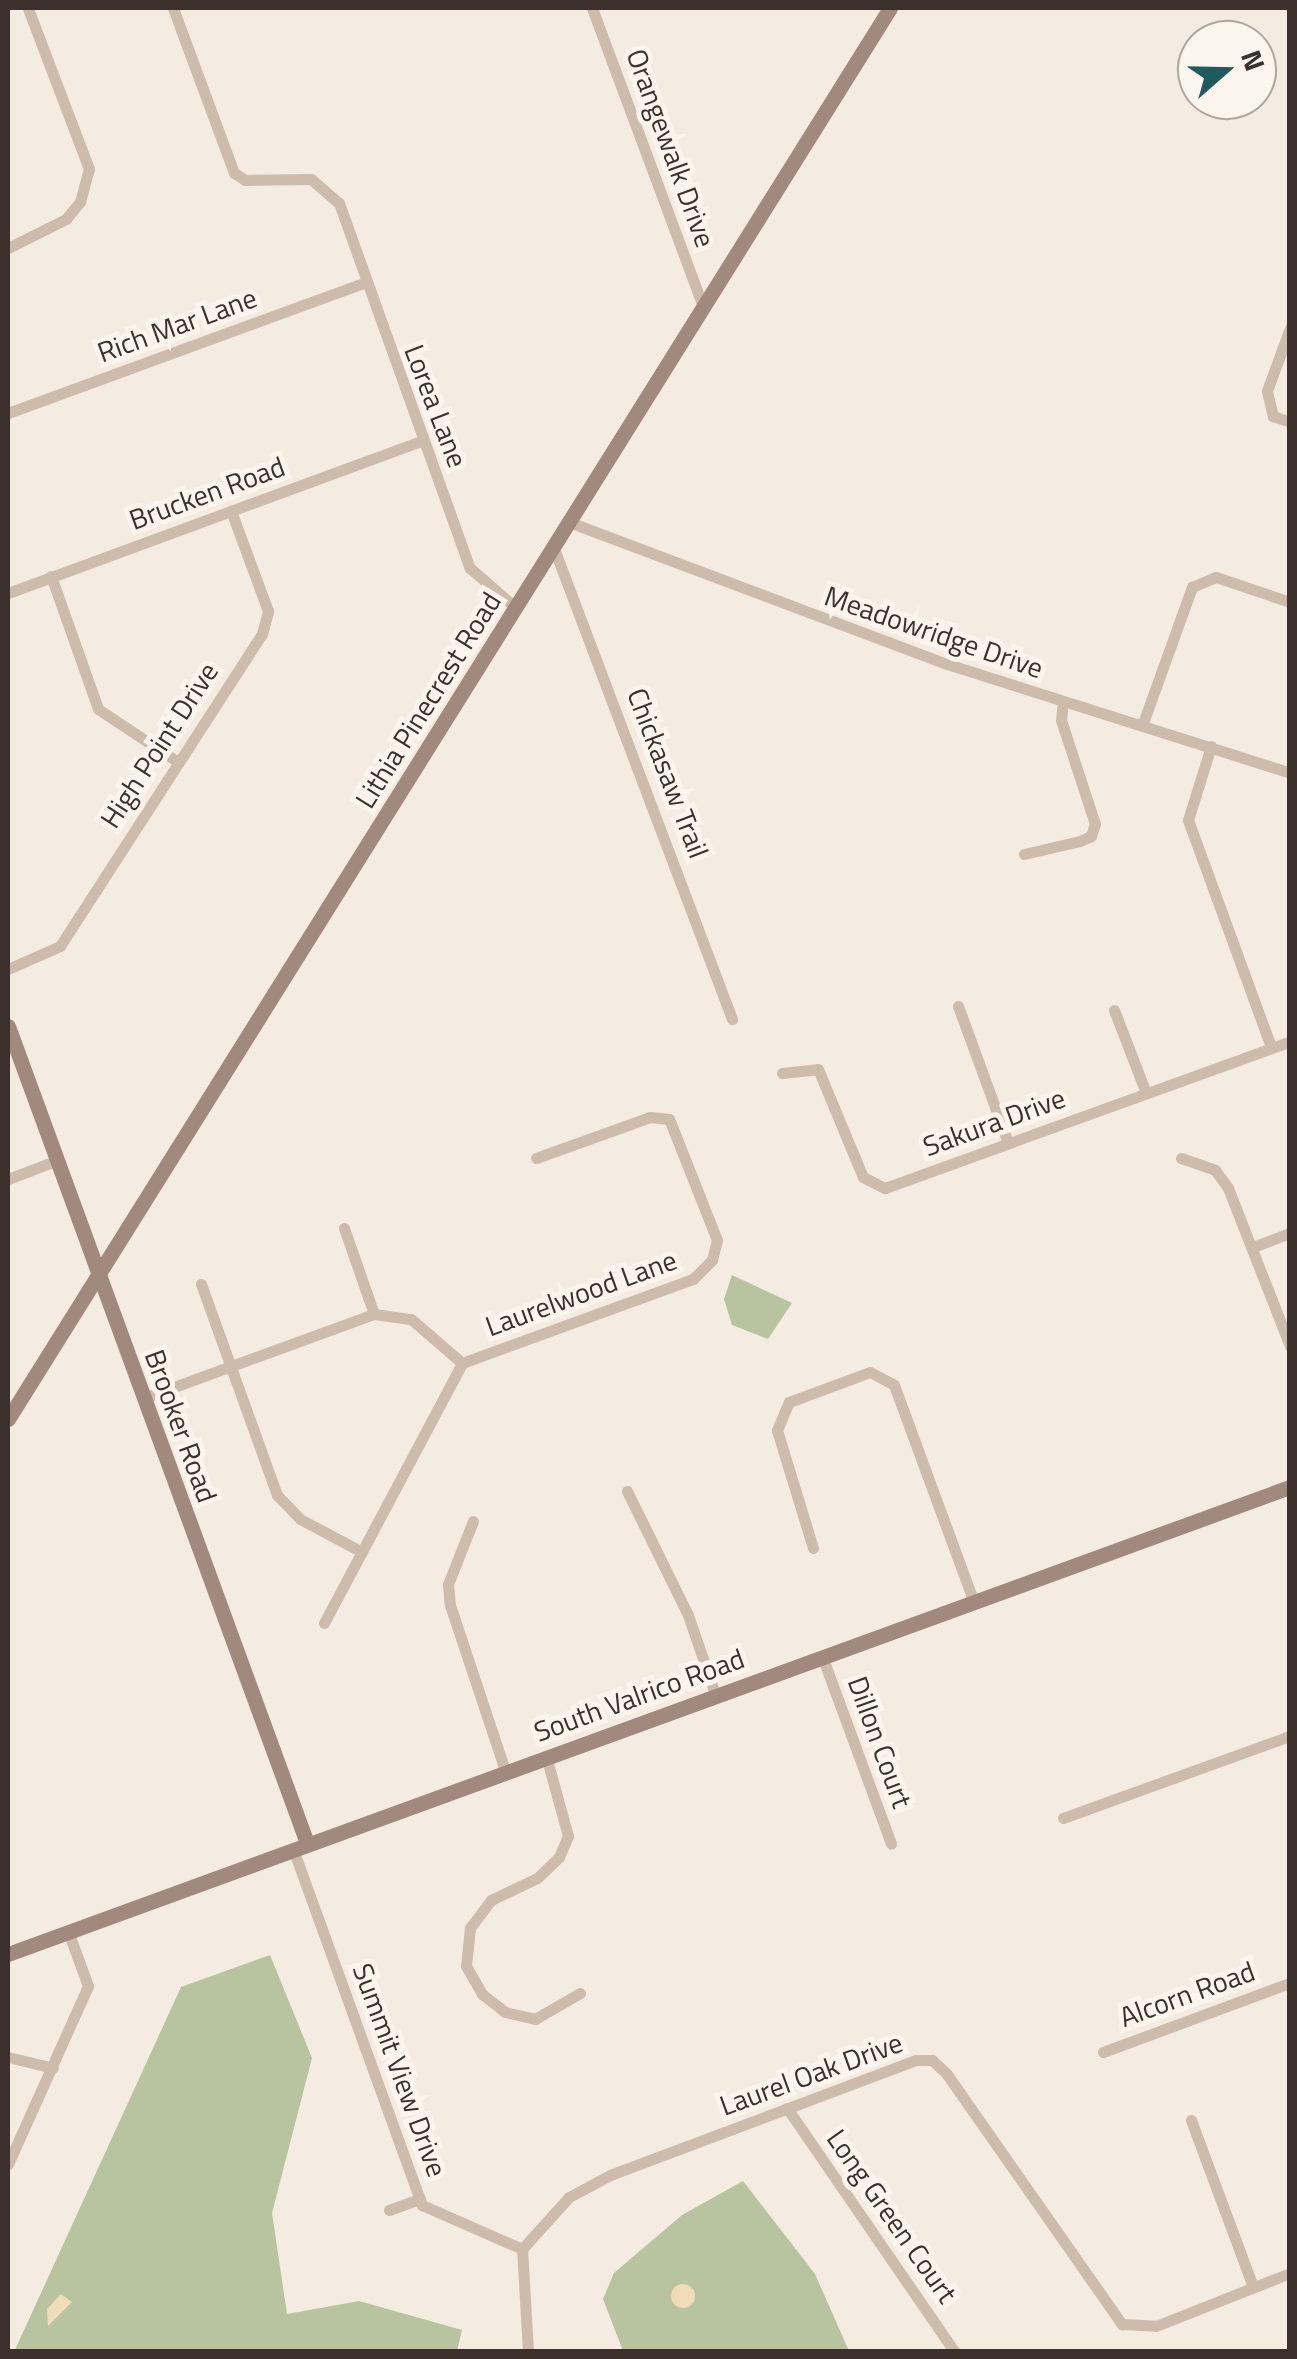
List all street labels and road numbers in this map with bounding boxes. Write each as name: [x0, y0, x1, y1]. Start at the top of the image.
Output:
street label: Orangewalk Drive: [620, 44, 722, 252]
street label: Rich Mar Lane: [93, 281, 261, 369]
street label: Lorea Lane: [397, 340, 475, 472]
street label: Brucken Road: [125, 449, 289, 537]
street label: Meadowridge Drive: [820, 579, 1048, 685]
street label: Lithia Pinecrest Road: [348, 586, 508, 814]
street label: High Point Drive: [93, 656, 225, 834]
street label: Chickasaw Trail: [620, 683, 716, 863]
street label: Sakura Drive: [918, 1081, 1070, 1163]
street label: Laurelwood Lane: [481, 1243, 681, 1343]
street label: Brooker Road: [138, 1345, 224, 1507]
street label: South Valrico Road: [529, 1641, 749, 1749]
street label: Dillon Court: [841, 1672, 919, 1812]
street label: Alcorn Road: [1115, 1954, 1259, 2034]
street label: Summit View Drive: [346, 1959, 454, 2181]
street label: Laurel Oak Drive: [715, 2025, 907, 2123]
street label: Long Green Court: [820, 2123, 964, 2309]

